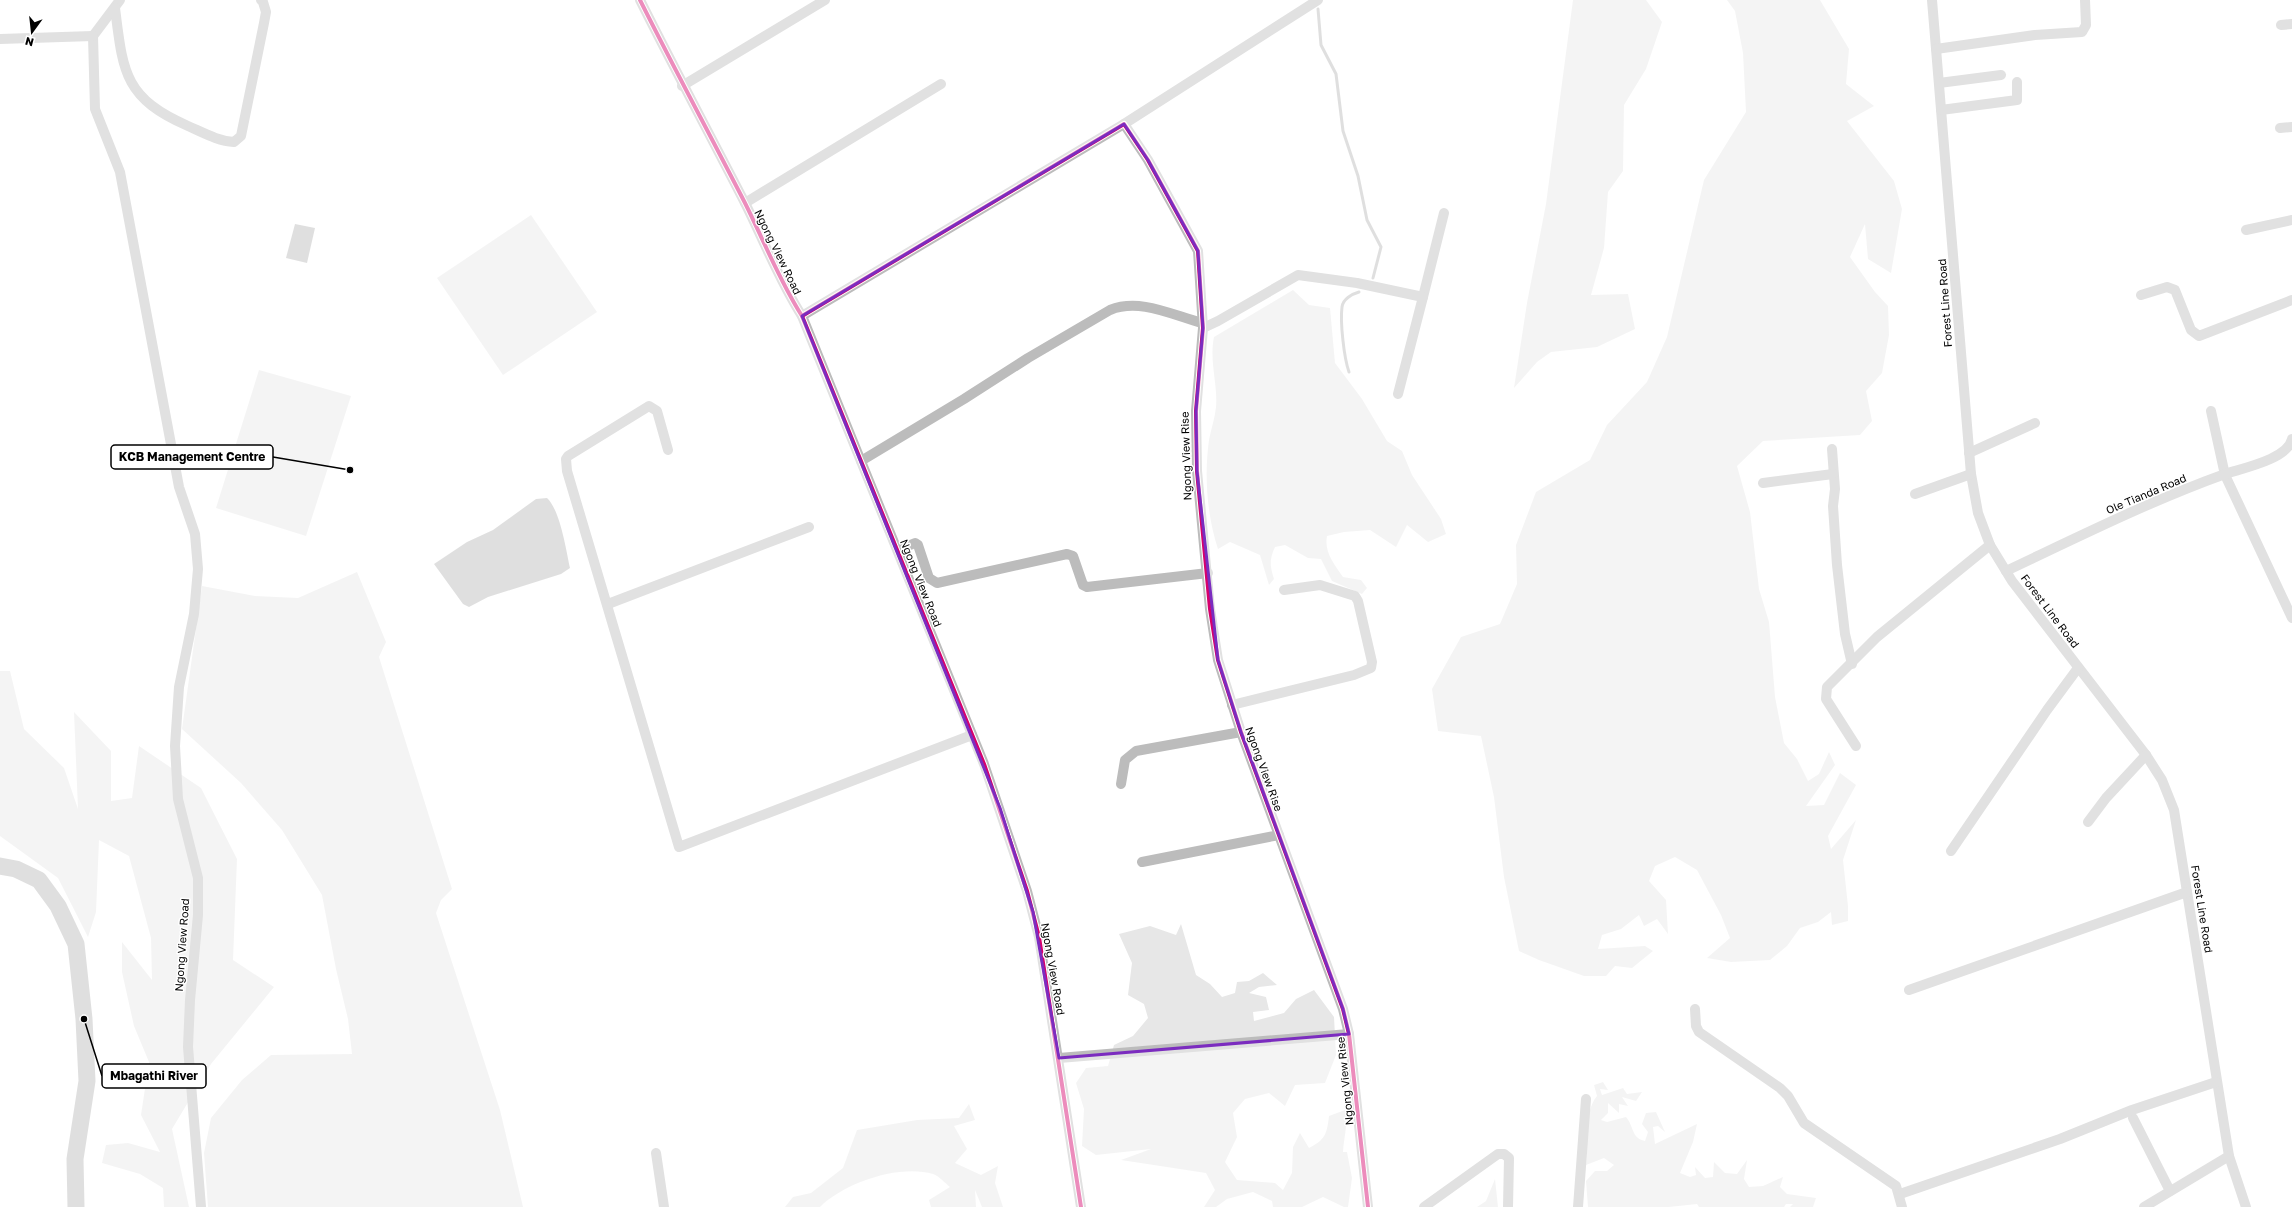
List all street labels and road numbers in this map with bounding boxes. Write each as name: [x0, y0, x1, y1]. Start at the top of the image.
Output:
street label: Ngong View Road: [752, 207, 805, 297]
street label: Forest Line Road: [1935, 258, 1954, 348]
street label: Ngong View Rise: [1177, 411, 1194, 501]
street label: Ole Tianda Road: [2104, 471, 2188, 516]
street label: Ngong View Road: [898, 537, 945, 628]
street label: Forest Line Road: [2019, 571, 2082, 650]
street label: Ngong View Rise: [1243, 725, 1286, 813]
street label: Forest Line Road: [2189, 864, 2216, 954]
street label: Ngong View Road: [172, 898, 191, 992]
street label: Ngong View Road: [1039, 922, 1068, 1016]
street label: Ngong View Rise: [1333, 1036, 1356, 1126]

